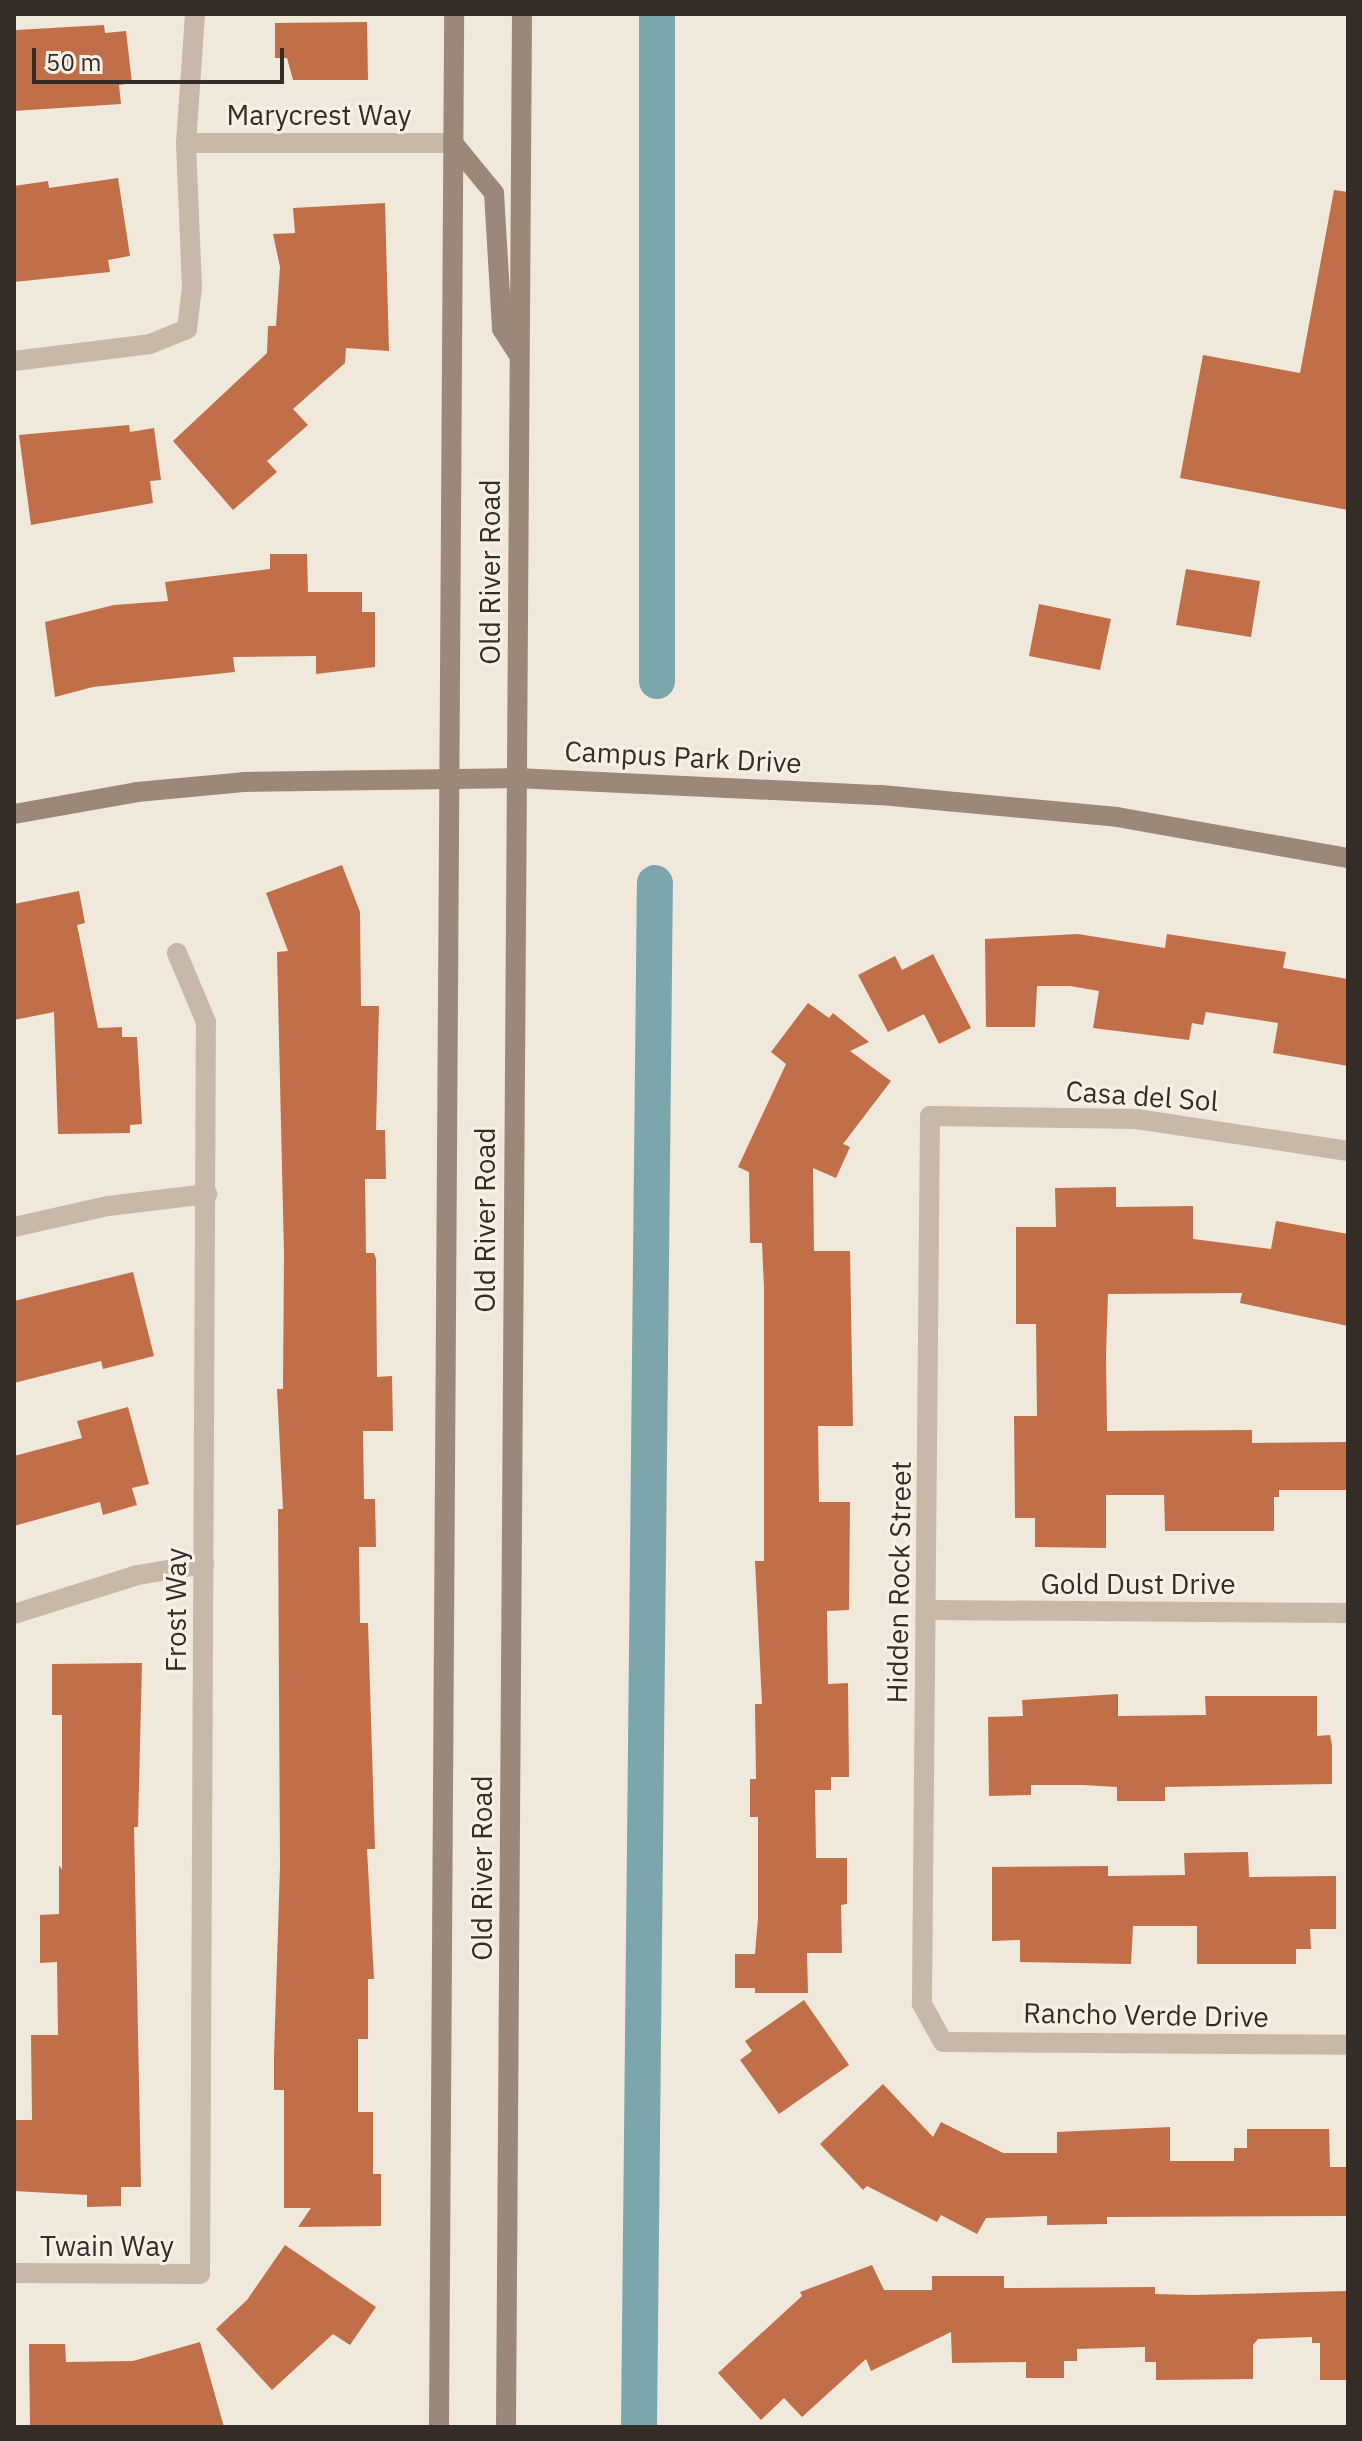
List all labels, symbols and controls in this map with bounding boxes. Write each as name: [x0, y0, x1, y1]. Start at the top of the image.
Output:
scale bar: [36, 32, 288, 82]
text: 50 m: [46, 46, 101, 78]
street label: Marycrest Way: [227, 98, 411, 132]
street label: Old River Road: [473, 479, 507, 665]
street label: Campus Park Drive: [564, 734, 802, 780]
street label: Casa del Sol: [1065, 1074, 1219, 1118]
street label: Old River Road: [468, 1127, 502, 1313]
street label: Hidden Rock Street: [880, 1460, 918, 1704]
street label: Frost Way: [159, 1548, 193, 1672]
street label: Gold Dust Drive: [1040, 1567, 1236, 1601]
street label: Old River Road: [465, 1775, 499, 1961]
street label: Rancho Verde Drive: [1023, 1996, 1269, 2034]
street label: Twain Way: [40, 2229, 174, 2263]

